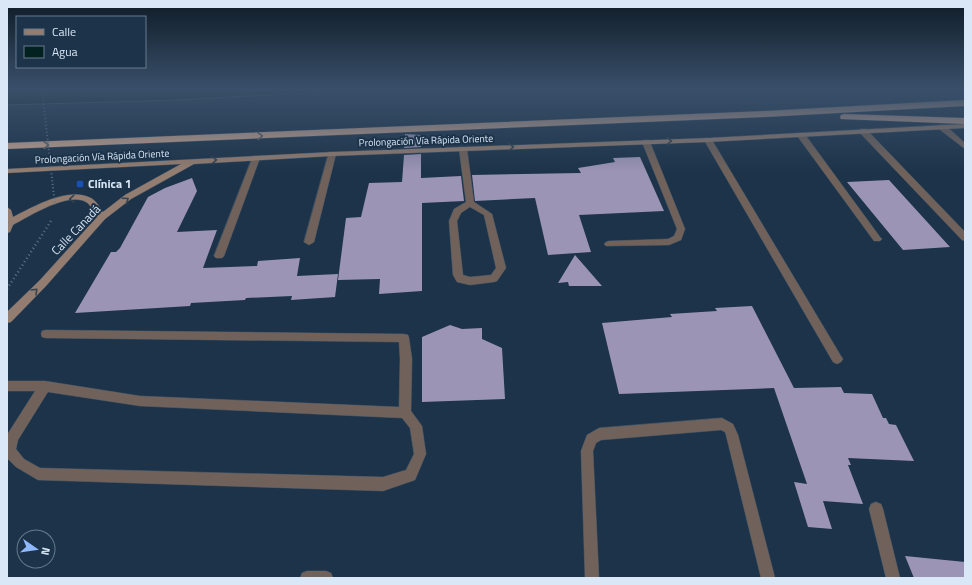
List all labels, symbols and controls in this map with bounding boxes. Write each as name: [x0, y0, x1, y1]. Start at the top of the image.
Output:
legend: [16, 16, 146, 68]
text: Calle: [52, 22, 76, 41]
text: Agua: [52, 42, 78, 61]
one-way arrow: [257, 131, 263, 140]
street label: Prolongación Vía Rápida Oriente: [358, 131, 494, 150]
one-way arrow: [666, 137, 672, 145]
one-way arrow: [43, 140, 49, 149]
one-way arrow: [508, 143, 514, 151]
street label: Prolongación Vía Rápida Oriente: [34, 145, 170, 168]
one-way arrow: [211, 156, 217, 164]
place label: Clínica 1: [88, 174, 131, 193]
marker: Clínica 1: [75, 179, 85, 189]
one-way arrow: [69, 194, 75, 203]
one-way arrow: [122, 197, 129, 204]
street label: Calle Canadá: [47, 200, 105, 259]
one-way arrow: [30, 288, 37, 296]
north arrow: [16, 529, 56, 569]
text: N: [37, 546, 54, 557]

